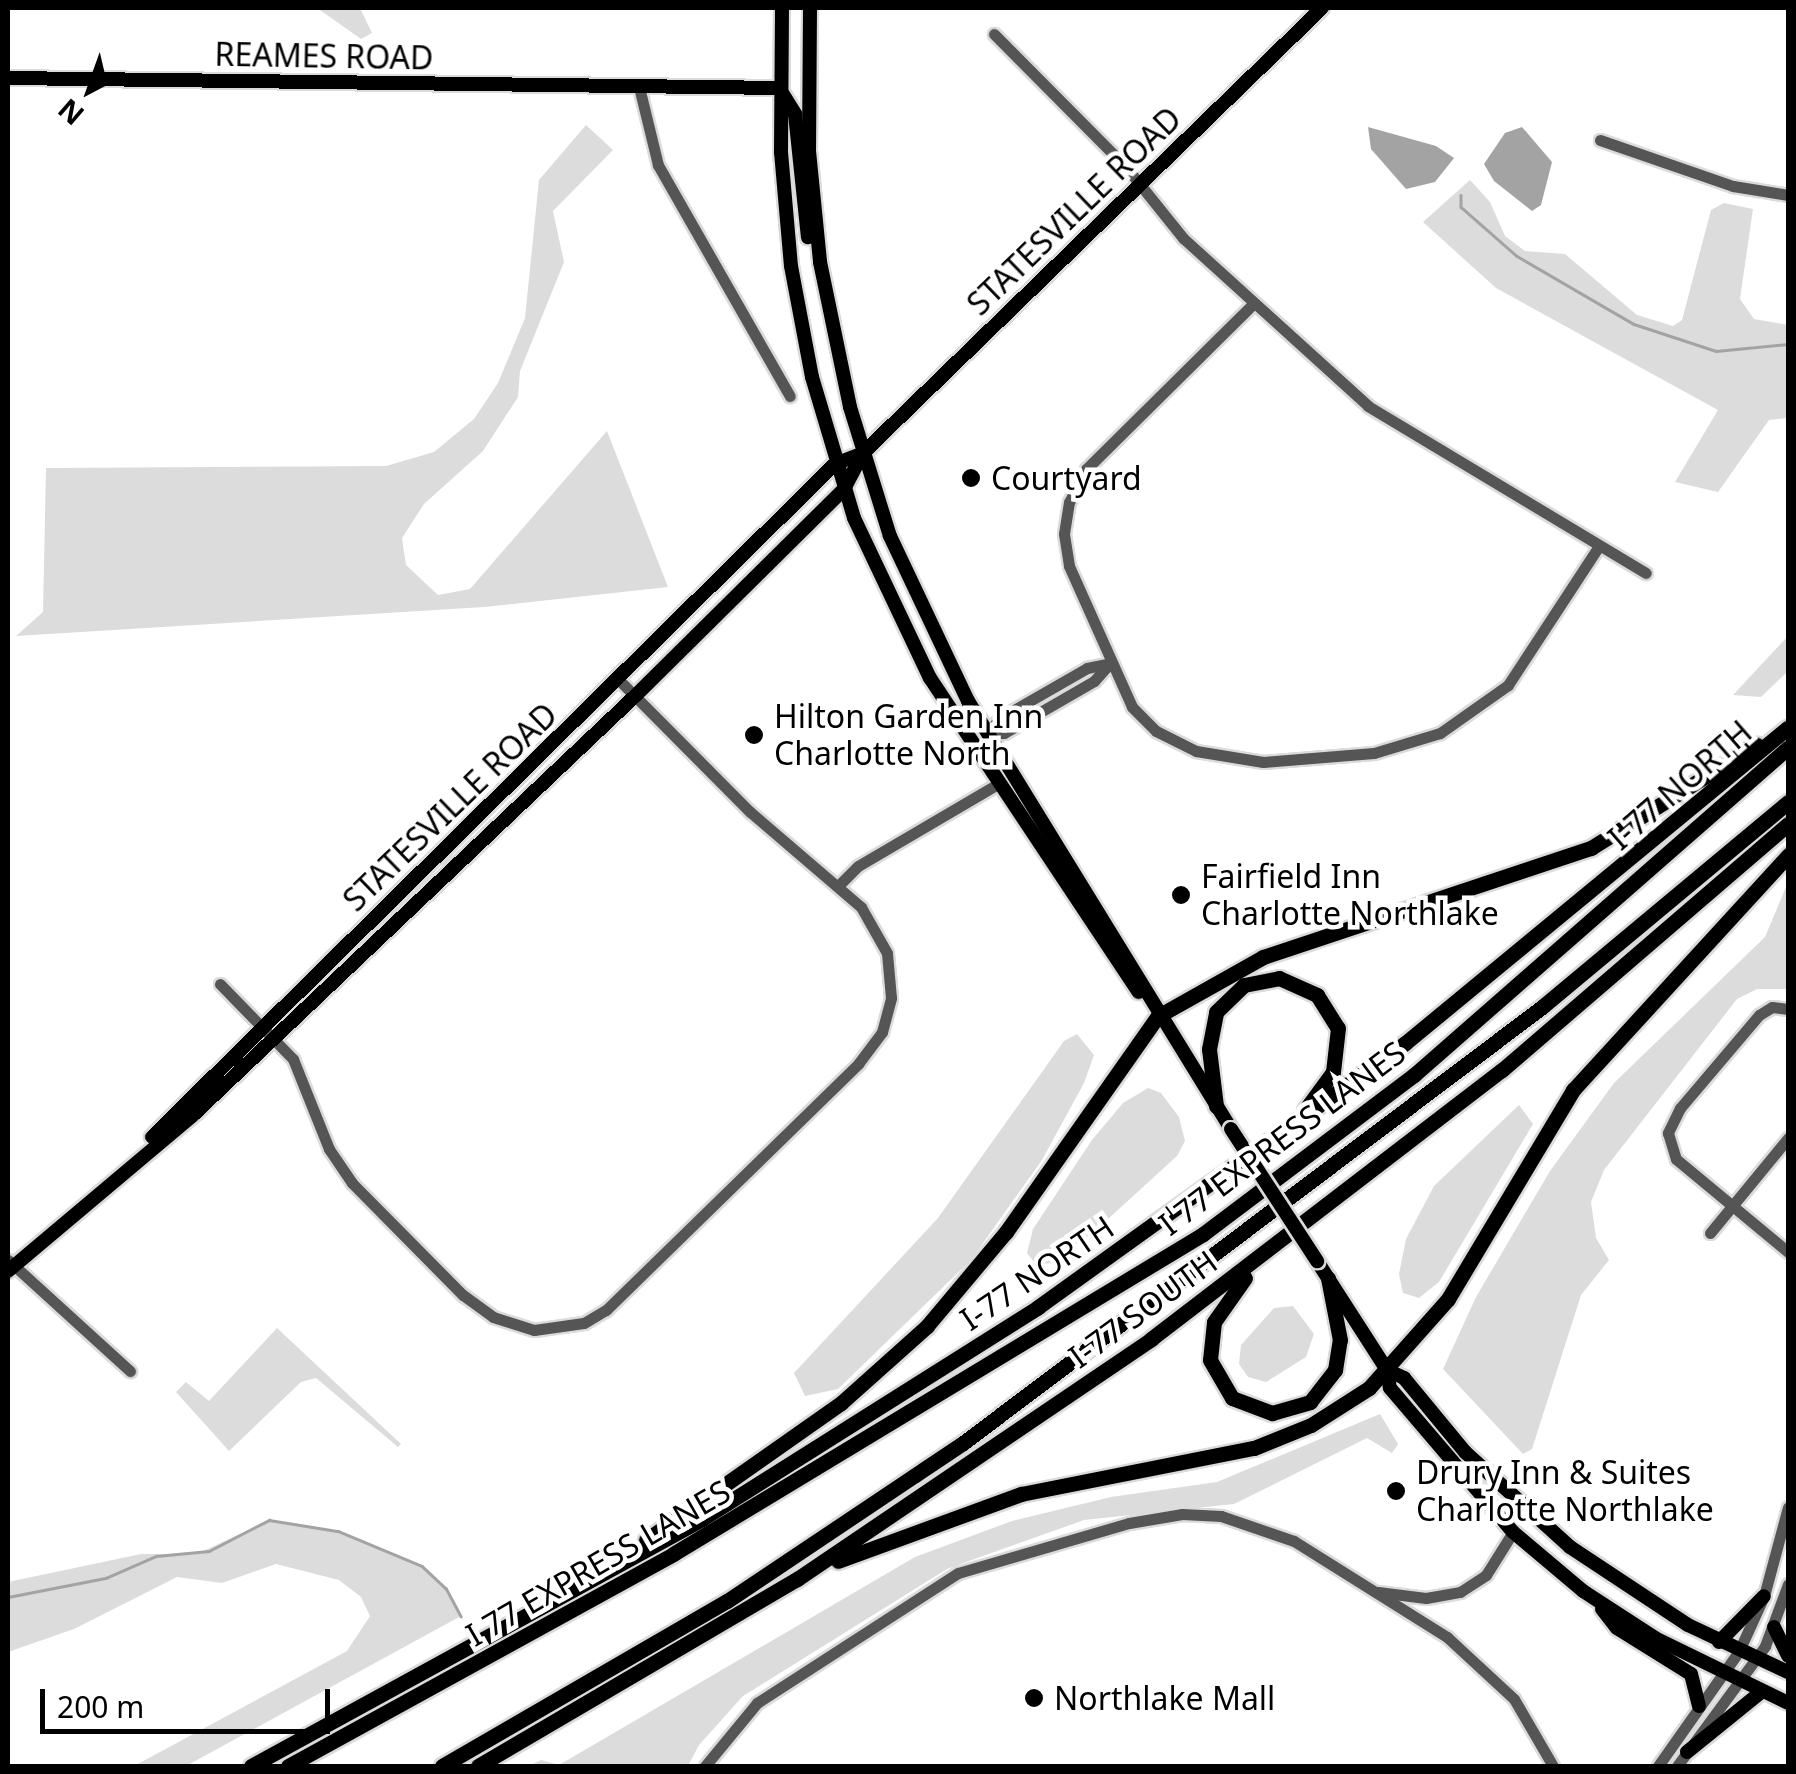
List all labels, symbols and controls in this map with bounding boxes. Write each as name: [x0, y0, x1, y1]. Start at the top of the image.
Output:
street label: REAMES ROAD: [214, 35, 434, 77]
north arrow: [40, 40, 140, 140]
text: N: [49, 91, 91, 134]
street label: STATESVILLE ROAD: [959, 99, 1189, 323]
place label: Courtyard: [991, 459, 1142, 497]
marker: Courtyard: [960, 467, 982, 489]
street label: STATESVILLE ROAD: [335, 695, 565, 919]
place label: Hilton Garden Inn Charlotte North: [774, 698, 1043, 773]
street label: I-77 NORTH: [1601, 713, 1759, 857]
marker: Hilton Garden Inn Charlotte North: [743, 724, 765, 746]
place label: Fairfield Inn Charlotte Northlake: [1201, 858, 1499, 933]
marker: Fairfield Inn Charlotte Northlake: [1170, 884, 1192, 906]
street label: I 77 EXPRESS LANES: [1151, 1033, 1413, 1243]
street label: I-77 NORTH: [953, 1208, 1121, 1338]
street label: I-77 SOUTH: [1062, 1242, 1224, 1376]
place label: Drury Inn & Suites Charlotte Northlake: [1416, 1454, 1714, 1529]
street label: I 77 EXPRESS LANES: [459, 1472, 737, 1654]
marker: Drury Inn & Suites Charlotte Northlake: [1385, 1480, 1407, 1502]
scale bar: [45, 1669, 335, 1731]
place label: Northlake Mall: [1054, 1679, 1275, 1717]
text: 200 m: [57, 1686, 144, 1727]
marker: Northlake Mall: [1023, 1687, 1045, 1709]

